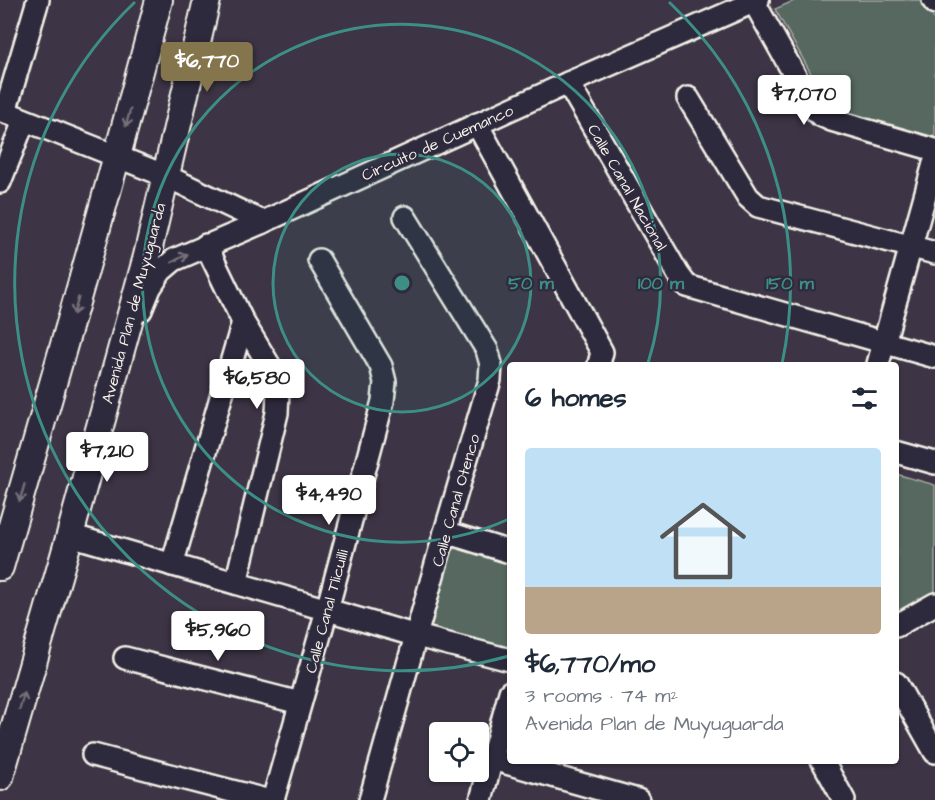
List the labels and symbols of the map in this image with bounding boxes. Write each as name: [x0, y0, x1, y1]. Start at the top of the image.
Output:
pin: $6,770: [158, 42, 256, 93]
pin: $7,070: [755, 75, 853, 126]
street label: Circuito de Cuemanco: [358, 99, 517, 186]
one-way arrow: [122, 108, 133, 127]
street label: Calle Canal Nacional: [582, 120, 672, 255]
street label: Avenida Plan de Muyuguarda: [97, 201, 172, 406]
one-way arrow: [171, 252, 188, 264]
text: 50 m: [508, 271, 555, 296]
text: 100 m: [638, 271, 685, 296]
text: 150 m: [766, 271, 815, 296]
centre of rings: [392, 273, 412, 293]
one-way arrow: [70, 296, 81, 315]
pin: $6,580: [208, 359, 306, 410]
street label: Calle Canal Otenco: [426, 431, 485, 569]
pin: $7,210: [58, 432, 156, 483]
pin: $4,490: [280, 475, 378, 526]
one-way arrow: [16, 483, 27, 502]
street label: Calle Canal Tlicuilli: [300, 546, 354, 676]
pin: $5,960: [169, 611, 267, 662]
one-way arrow: [17, 691, 28, 710]

